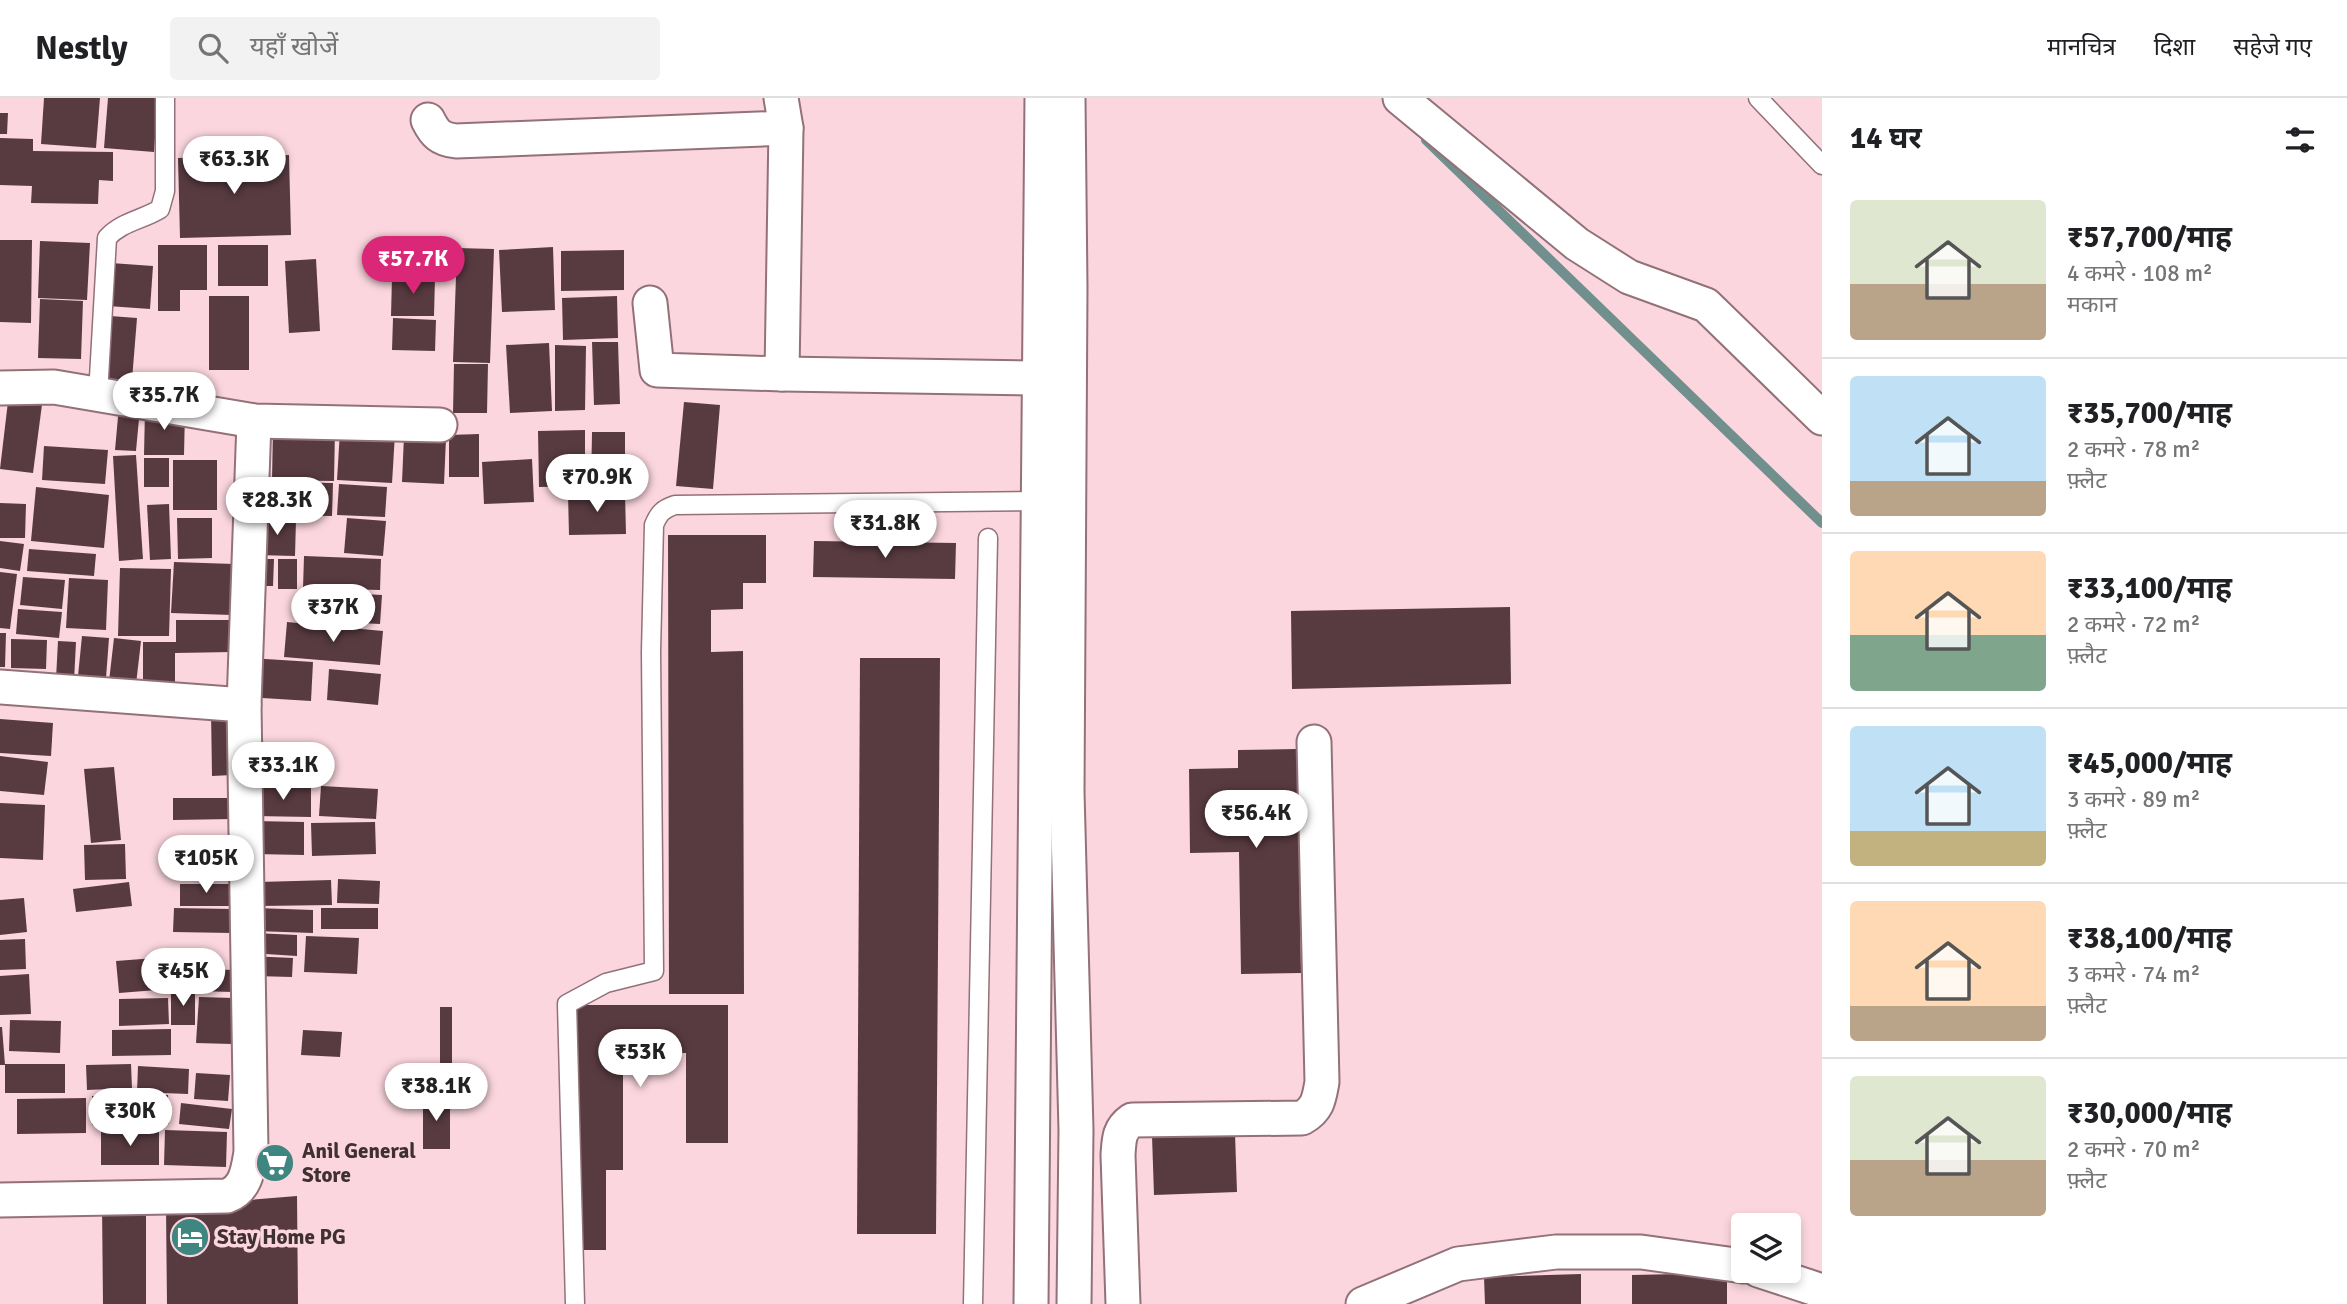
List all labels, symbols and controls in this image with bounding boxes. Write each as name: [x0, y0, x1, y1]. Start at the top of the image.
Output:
search box: [170, 17, 660, 80]
text: Nestly: [35, 28, 128, 69]
icon: search: [194, 29, 232, 67]
text: यहाँ खोजें: [250, 31, 338, 63]
text: मानचित्र: [2047, 32, 2116, 62]
text: दिशा: [2154, 32, 2195, 62]
text: सहेजे गए: [2233, 32, 2312, 62]
text: 14 घर: [1850, 120, 1922, 157]
icon: filters: [2281, 121, 2319, 159]
pin: ₹63.3K: [177, 136, 291, 196]
text: ₹63.3K: [199, 144, 269, 173]
text: ₹57,700/माह: [2067, 219, 2232, 256]
icon: home: [1906, 228, 1990, 312]
pin: ₹57.7K: [356, 236, 470, 296]
text: ₹57.7K: [378, 244, 448, 273]
text: 4 कमरे · 108 m²: [2067, 259, 2213, 288]
text: मकान: [2067, 290, 2117, 319]
pin: ₹35.7K: [107, 372, 221, 432]
text: ₹35.7K: [129, 380, 199, 409]
text: ₹35,700/माह: [2067, 395, 2232, 432]
icon: home: [1906, 404, 1990, 488]
text: 2 कमरे · 78 m²: [2067, 435, 2200, 464]
pin: ₹70.9K: [540, 454, 654, 514]
text: ₹70.9K: [562, 462, 632, 491]
text: फ़्लैट: [2067, 466, 2107, 495]
pin: ₹28.3K: [220, 478, 334, 537]
text: ₹28.3K: [242, 485, 312, 514]
pin: ₹31.8K: [828, 500, 942, 560]
text: ₹31.8K: [850, 508, 920, 537]
text: ₹33,100/माह: [2067, 570, 2232, 607]
icon: home: [1906, 579, 1990, 663]
pin: ₹37K: [292, 584, 374, 644]
text: ₹37K: [307, 592, 359, 621]
text: 2 कमरे · 72 m²: [2067, 610, 2200, 639]
text: फ़्लैट: [2067, 641, 2107, 670]
pin: ₹33.1K: [226, 742, 340, 802]
text: ₹45,000/माह: [2067, 745, 2232, 782]
text: ₹33.1K: [248, 750, 318, 779]
icon: home: [1906, 754, 1990, 838]
text: 3 कमरे · 89 m²: [2067, 785, 2200, 814]
pin: ₹56.4K: [1199, 790, 1313, 850]
text: ₹56.4K: [1221, 798, 1291, 827]
text: फ़्लैट: [2067, 816, 2107, 845]
pin: ₹105K: [157, 836, 255, 895]
text: ₹105K: [174, 843, 238, 872]
text: ₹38,100/माह: [2067, 920, 2232, 957]
icon: home: [1906, 929, 1990, 1013]
pin: ₹45K: [142, 948, 224, 1008]
text: ₹45K: [157, 956, 209, 985]
text: 3 कमरे · 74 m²: [2067, 960, 2200, 989]
text: फ़्लैट: [2067, 991, 2107, 1020]
pin: ₹53K: [599, 1030, 681, 1089]
text: ₹53K: [614, 1037, 666, 1066]
pin: ₹38.1K: [379, 1063, 493, 1123]
text: ₹38.1K: [401, 1071, 471, 1100]
pin: ₹30K: [89, 1088, 171, 1148]
text: ₹30,000/माह: [2067, 1095, 2232, 1132]
text: ₹30K: [104, 1096, 156, 1125]
icon: home: [1906, 1104, 1990, 1188]
text: 2 कमरे · 70 m²: [2067, 1135, 2200, 1164]
place label: Anil General Store: [302, 1138, 416, 1188]
supermarket icon: Anil General Store: [254, 1142, 296, 1184]
text: फ़्लैट: [2067, 1166, 2107, 1195]
map controls: [1731, 1213, 1801, 1283]
button: layers: [1731, 1213, 1801, 1283]
hotel icon: Stay Home PG: [169, 1216, 211, 1258]
place label: Stay Home PG: [217, 1224, 346, 1250]

